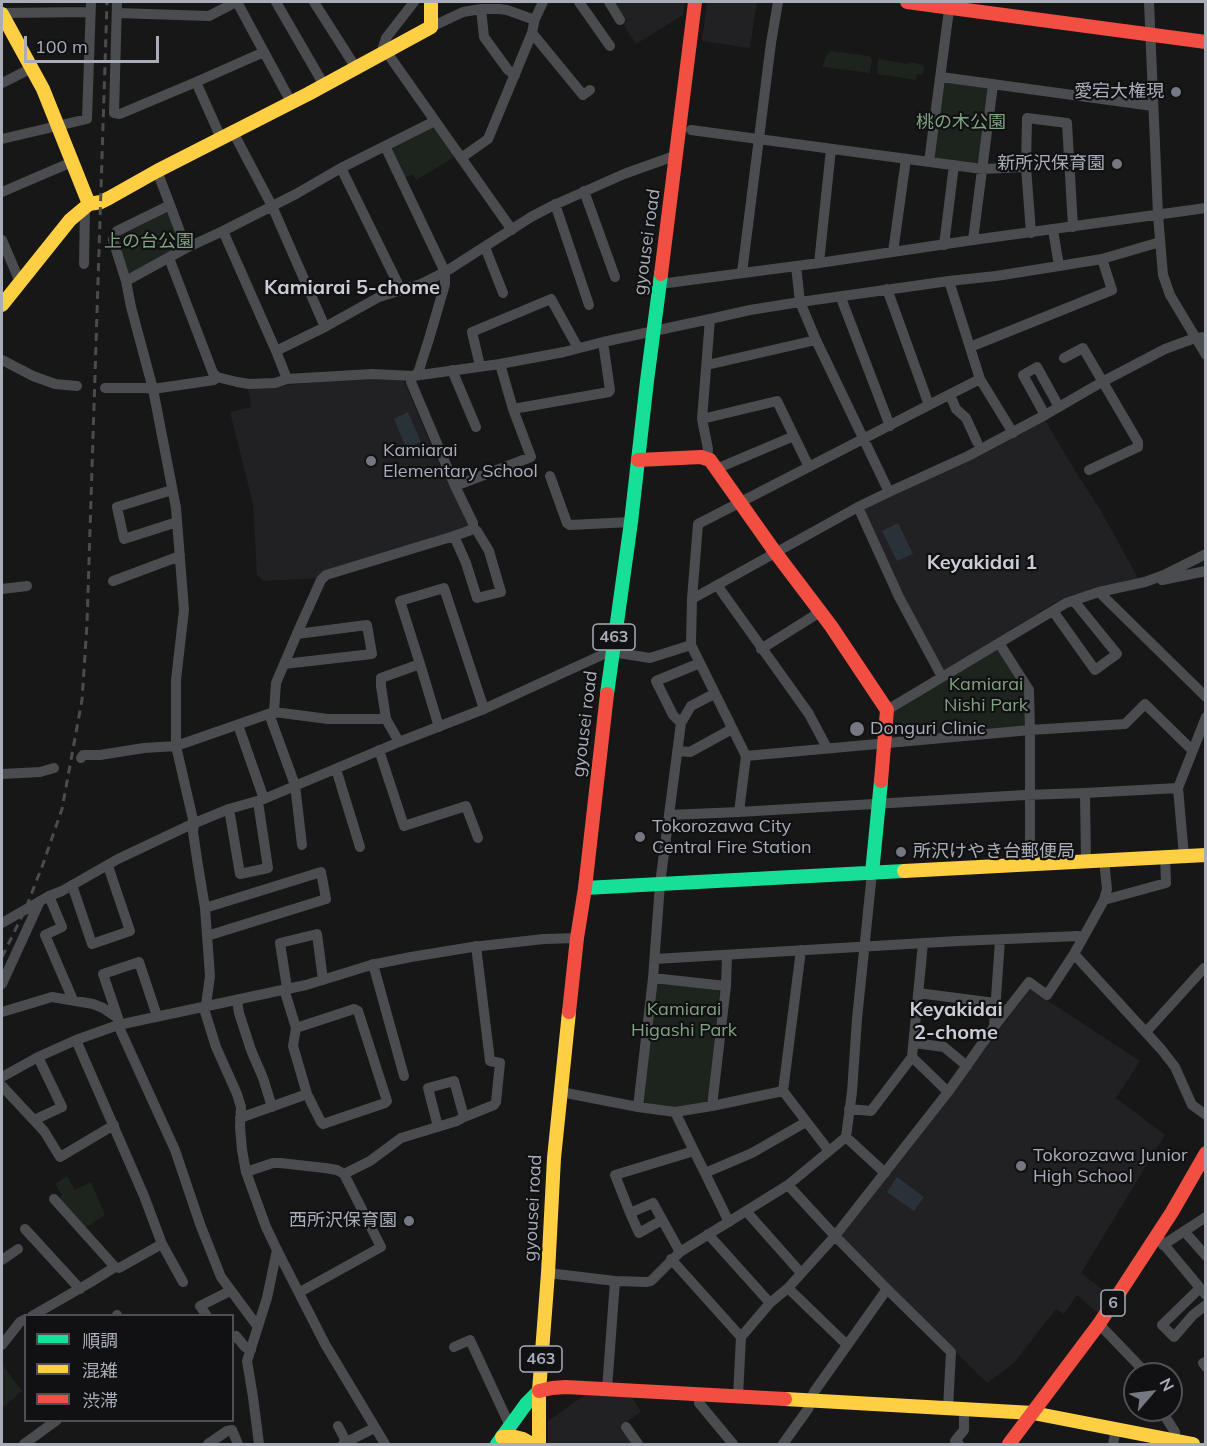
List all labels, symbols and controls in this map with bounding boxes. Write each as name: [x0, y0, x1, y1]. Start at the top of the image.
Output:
scale bar: [27, 24, 162, 62]
text: 100 m: [35, 35, 88, 58]
place label: 愛宕大権現: [1074, 81, 1164, 103]
marker: 愛宕大権現: [1169, 85, 1183, 99]
park label: 桃の木公園: [916, 112, 1006, 134]
place label: 新所沢保育園: [997, 153, 1105, 175]
marker: 新所沢保育園: [1110, 157, 1124, 171]
street label: gyousei road: [629, 188, 665, 296]
park label: 上の台公園: [104, 231, 194, 253]
district label: Kamiarai 5-chome: [264, 276, 440, 300]
place label: Kamiarai Elementary School: [383, 440, 538, 482]
marker: Kamiarai Elementary School: [364, 454, 378, 468]
district label: Keyakidai 1: [927, 551, 1037, 575]
road number: 463: [593, 624, 635, 650]
street label: gyousei road: [568, 670, 602, 778]
park label: Kamiarai Nishi Park: [944, 674, 1028, 716]
place label: Donguri Clinic: [870, 718, 986, 740]
marker: Donguri Clinic: [848, 720, 866, 738]
place label: Tokorozawa City Central Fire Station: [652, 816, 812, 858]
marker: Tokorozawa City Central Fire Station: [633, 830, 647, 844]
place label: 所沢けやき台郵便局: [913, 841, 1075, 863]
marker: 所沢けやき台郵便局: [894, 845, 908, 859]
district label: Keyakidai 2-chome: [909, 998, 1003, 1045]
park label: Kamiarai Higashi Park: [631, 999, 737, 1042]
place label: Tokorozawa Junior High School: [1033, 1145, 1188, 1188]
street label: gyousei road: [519, 1154, 547, 1262]
marker: Tokorozawa Junior High School: [1014, 1159, 1028, 1173]
place label: 西所沢保育園: [289, 1210, 397, 1232]
marker: 西所沢保育園: [402, 1214, 416, 1228]
road number: 6: [1101, 1290, 1125, 1316]
legend: [24, 1314, 234, 1422]
text: 順調: [82, 1329, 118, 1352]
road number: 463: [520, 1346, 562, 1372]
text: 混雑: [82, 1359, 118, 1382]
north arrow: [1123, 1362, 1183, 1422]
text: N: [1155, 1374, 1179, 1395]
text: 渋滞: [82, 1389, 118, 1412]

